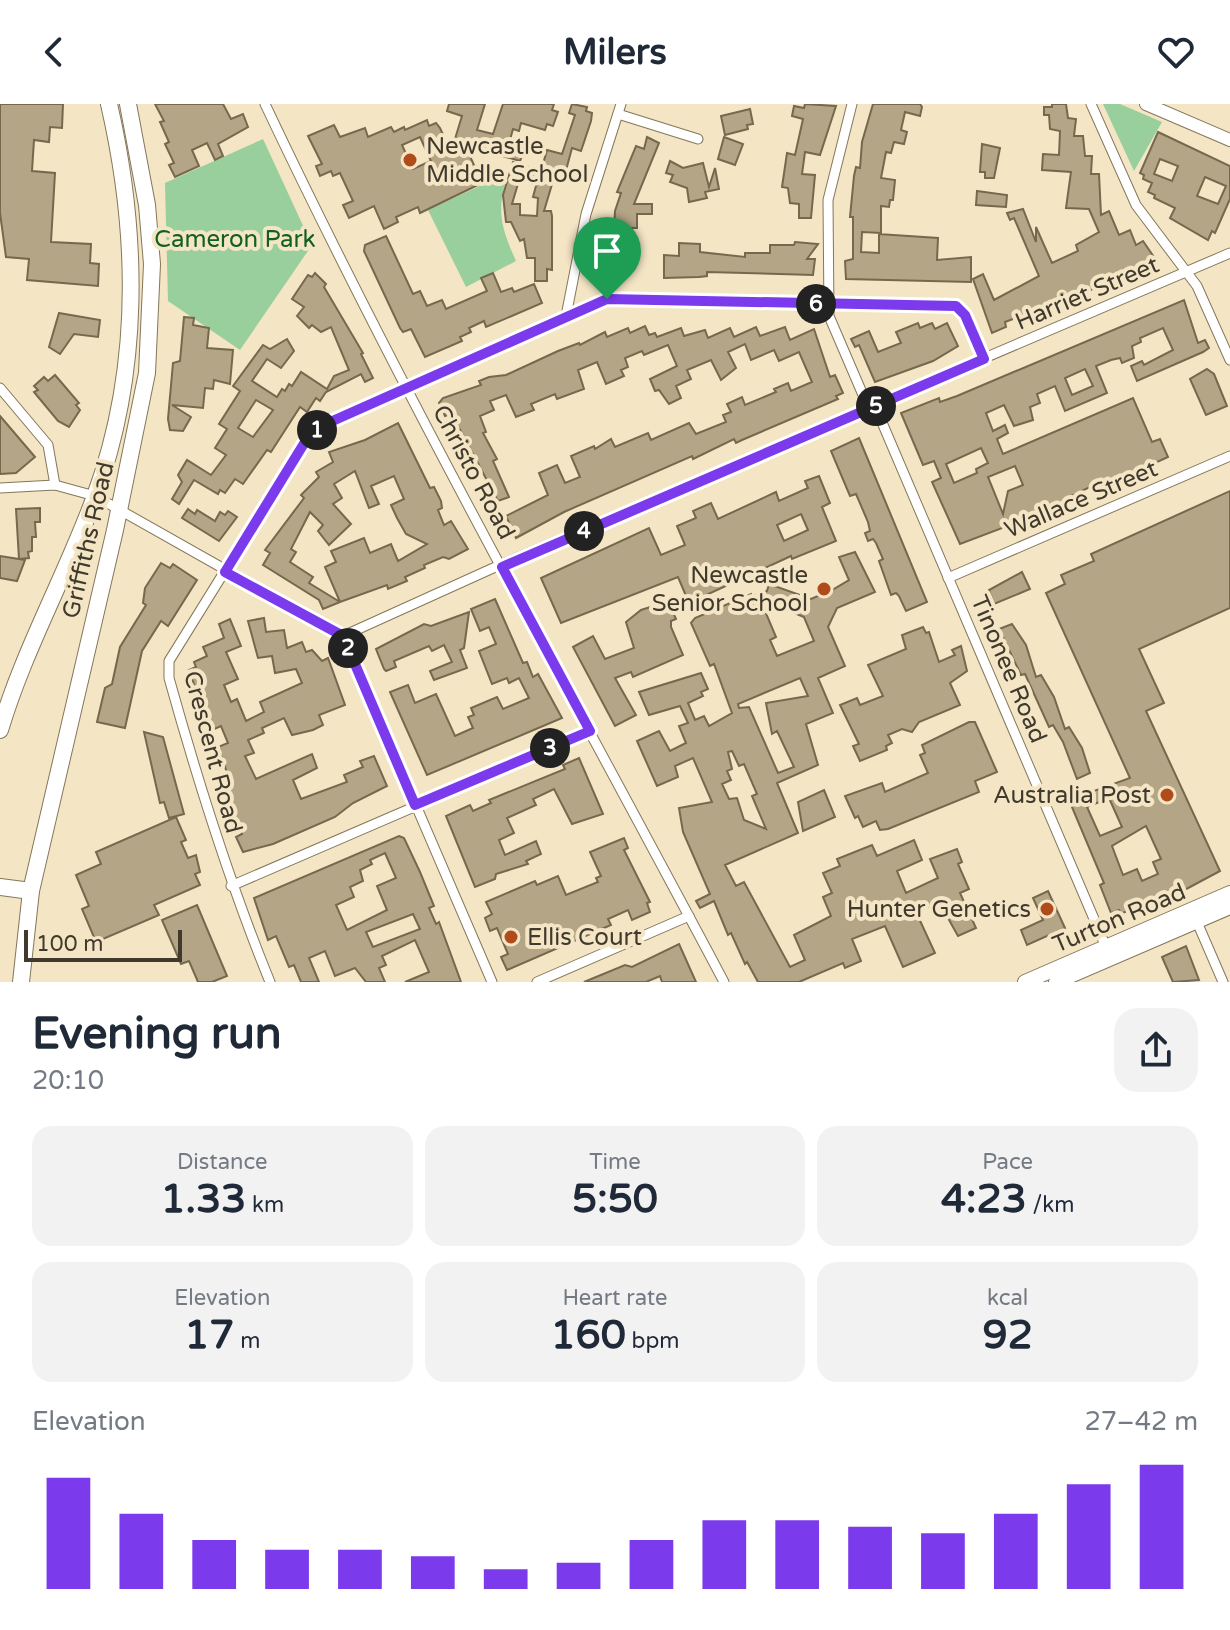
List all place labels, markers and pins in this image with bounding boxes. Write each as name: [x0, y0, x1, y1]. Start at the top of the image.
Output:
place label: Newcastle Middle School: [426, 132, 588, 189]
marker: Newcastle Middle School: [401, 151, 419, 169]
pin: [573, 217, 641, 299]
pin: 6: [796, 284, 836, 324]
pin: 5: [856, 386, 896, 426]
pin: 1: [297, 410, 337, 450]
pin: 4: [564, 511, 604, 551]
place label: Newcastle Senior School: [652, 561, 808, 618]
marker: Newcastle Senior School: [815, 580, 833, 598]
pin: 2: [328, 628, 368, 668]
pin: 3: [530, 728, 570, 768]
place label: Australia Post: [993, 781, 1151, 810]
marker: Australia Post: [1158, 786, 1176, 804]
place label: Hunter Genetics: [847, 895, 1031, 924]
marker: Hunter Genetics: [1038, 900, 1056, 918]
place label: Ellis Court: [527, 923, 642, 952]
marker: Ellis Court: [502, 928, 520, 946]

